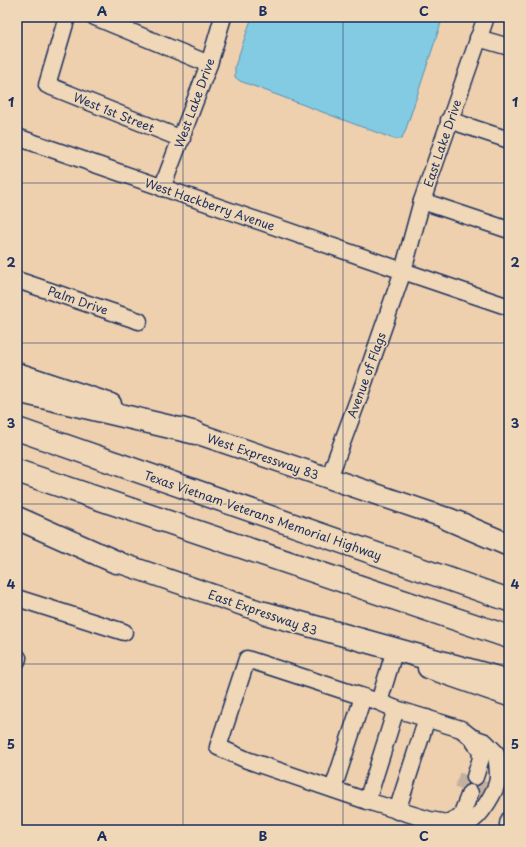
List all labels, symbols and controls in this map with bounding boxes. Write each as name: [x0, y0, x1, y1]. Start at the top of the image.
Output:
text: A: [97, 1, 107, 20]
text: B: [259, 1, 268, 20]
text: C: [419, 1, 429, 20]
street label: West Lake Drive: [169, 56, 219, 150]
street label: West 1st Street: [71, 88, 157, 136]
text: 1: [8, 92, 14, 111]
text: 1: [512, 92, 518, 111]
street label: East Lake Drive: [419, 97, 465, 189]
street label: West Hackberry Avenue: [142, 173, 278, 235]
text: 2: [6, 252, 16, 271]
text: 2: [510, 252, 520, 271]
street label: Palm Drive: [45, 281, 111, 319]
street label: Avenue of Flags: [342, 329, 390, 420]
text: 3: [7, 413, 16, 432]
text: 3: [511, 413, 520, 432]
street label: West Expressway 83: [205, 428, 321, 484]
street label: Texas Vietnam Veterans Memorial Highway: [142, 466, 384, 564]
text: 4: [7, 574, 16, 593]
text: 4: [511, 574, 520, 593]
street label: East Expressway 83: [206, 585, 320, 639]
text: 5: [7, 734, 15, 753]
text: 5: [511, 734, 519, 753]
text: A: [97, 826, 107, 845]
text: B: [259, 826, 268, 845]
text: C: [419, 826, 429, 845]

